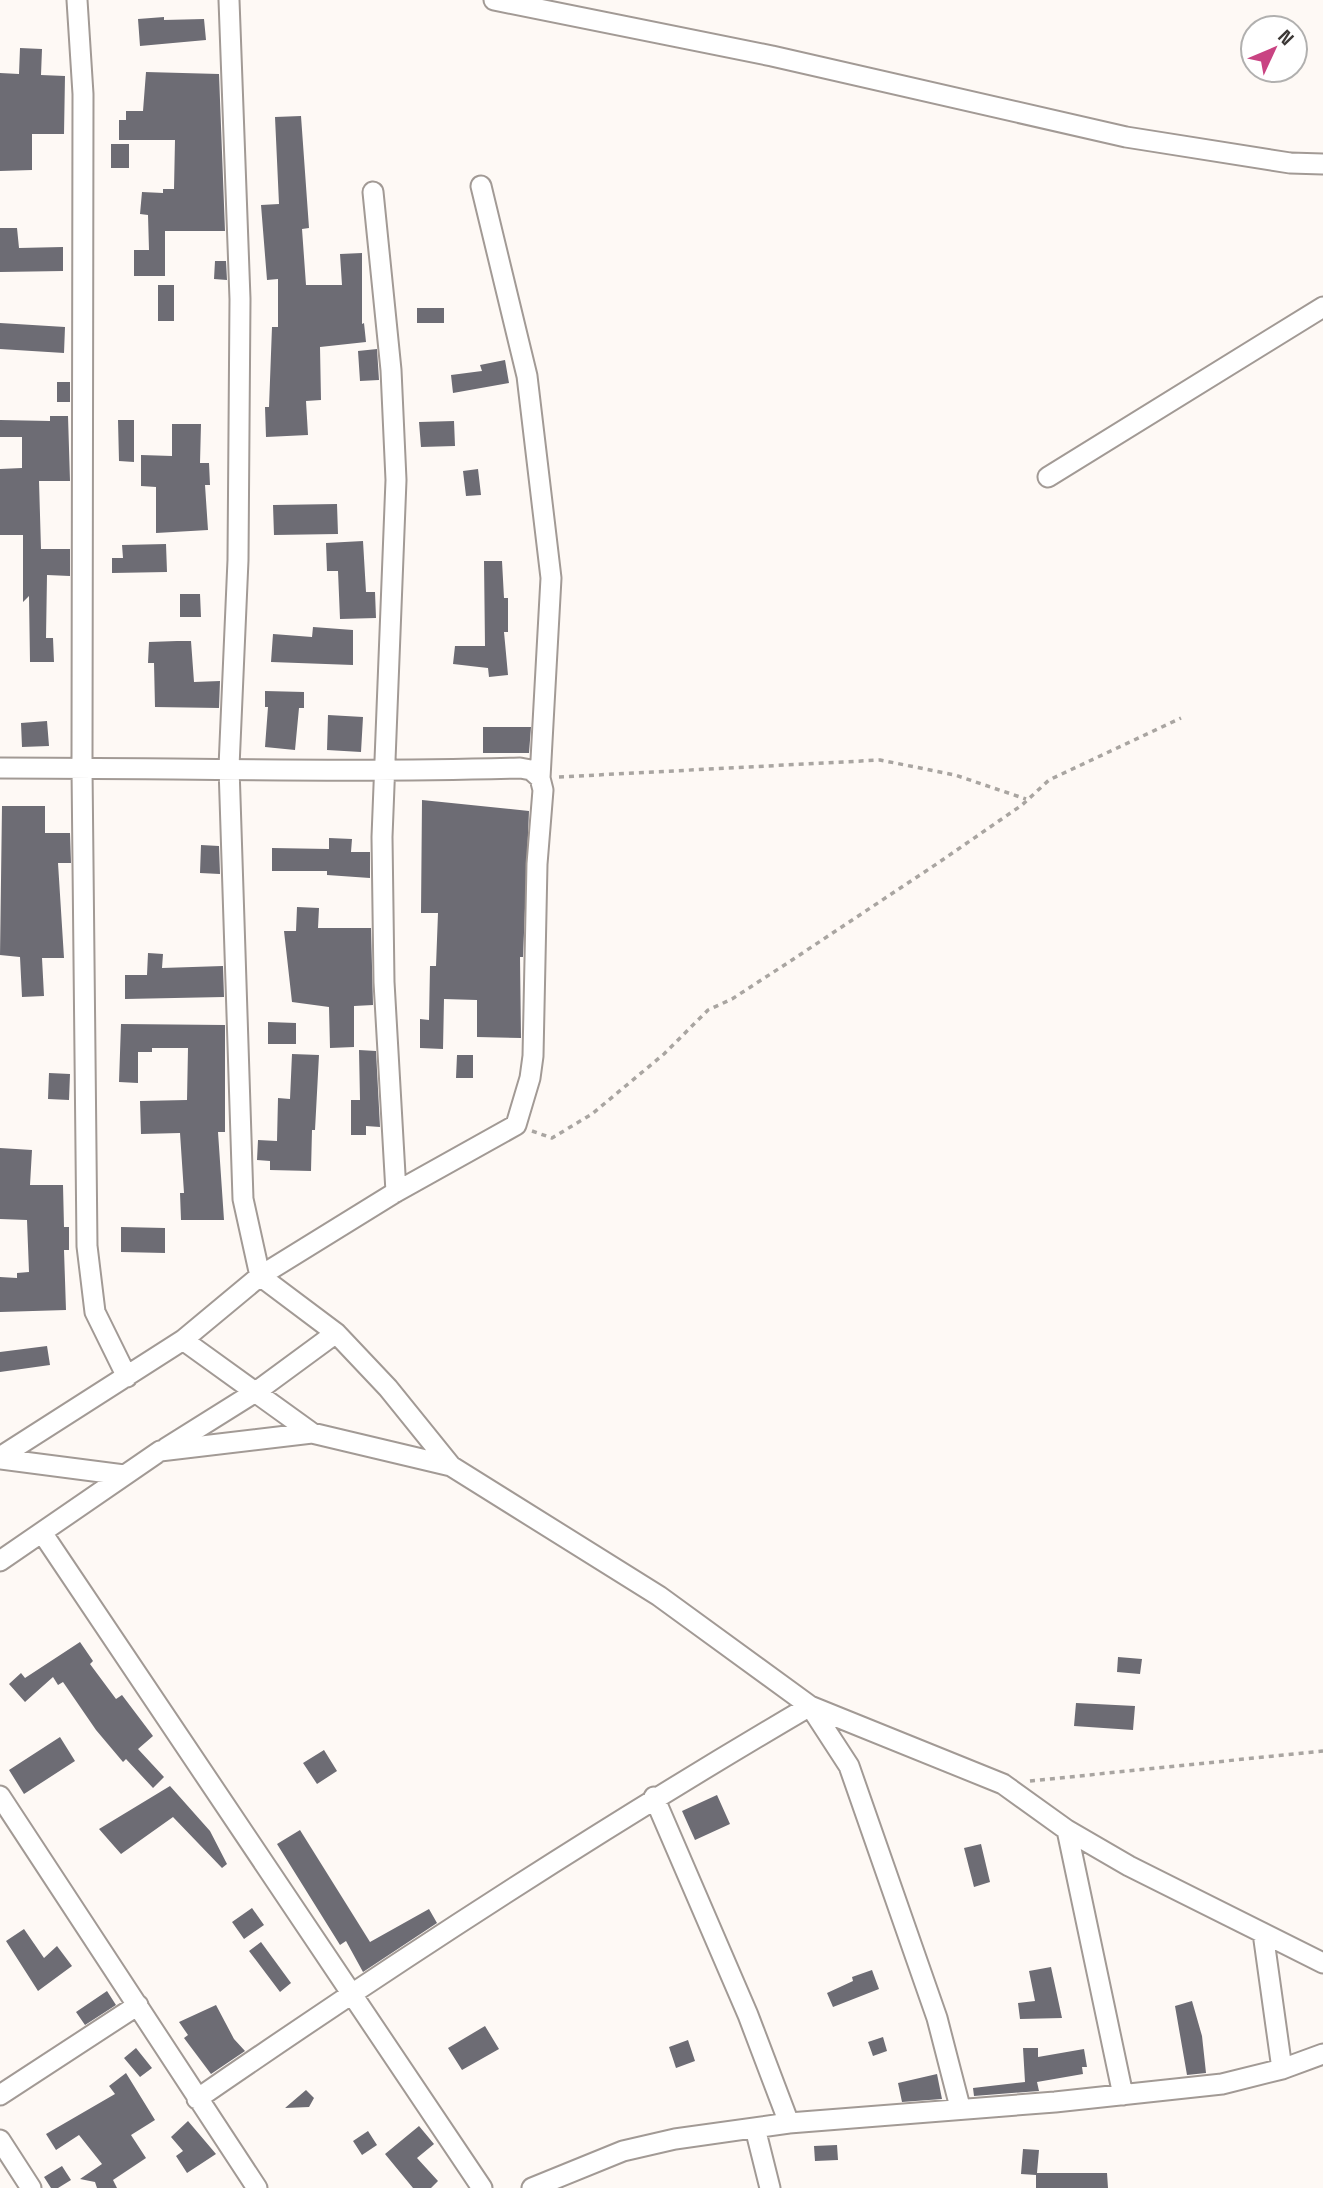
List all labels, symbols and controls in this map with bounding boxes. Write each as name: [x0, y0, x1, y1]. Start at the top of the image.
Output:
north arrow: [1239, 14, 1309, 84]
text: N: [1272, 24, 1299, 51]

